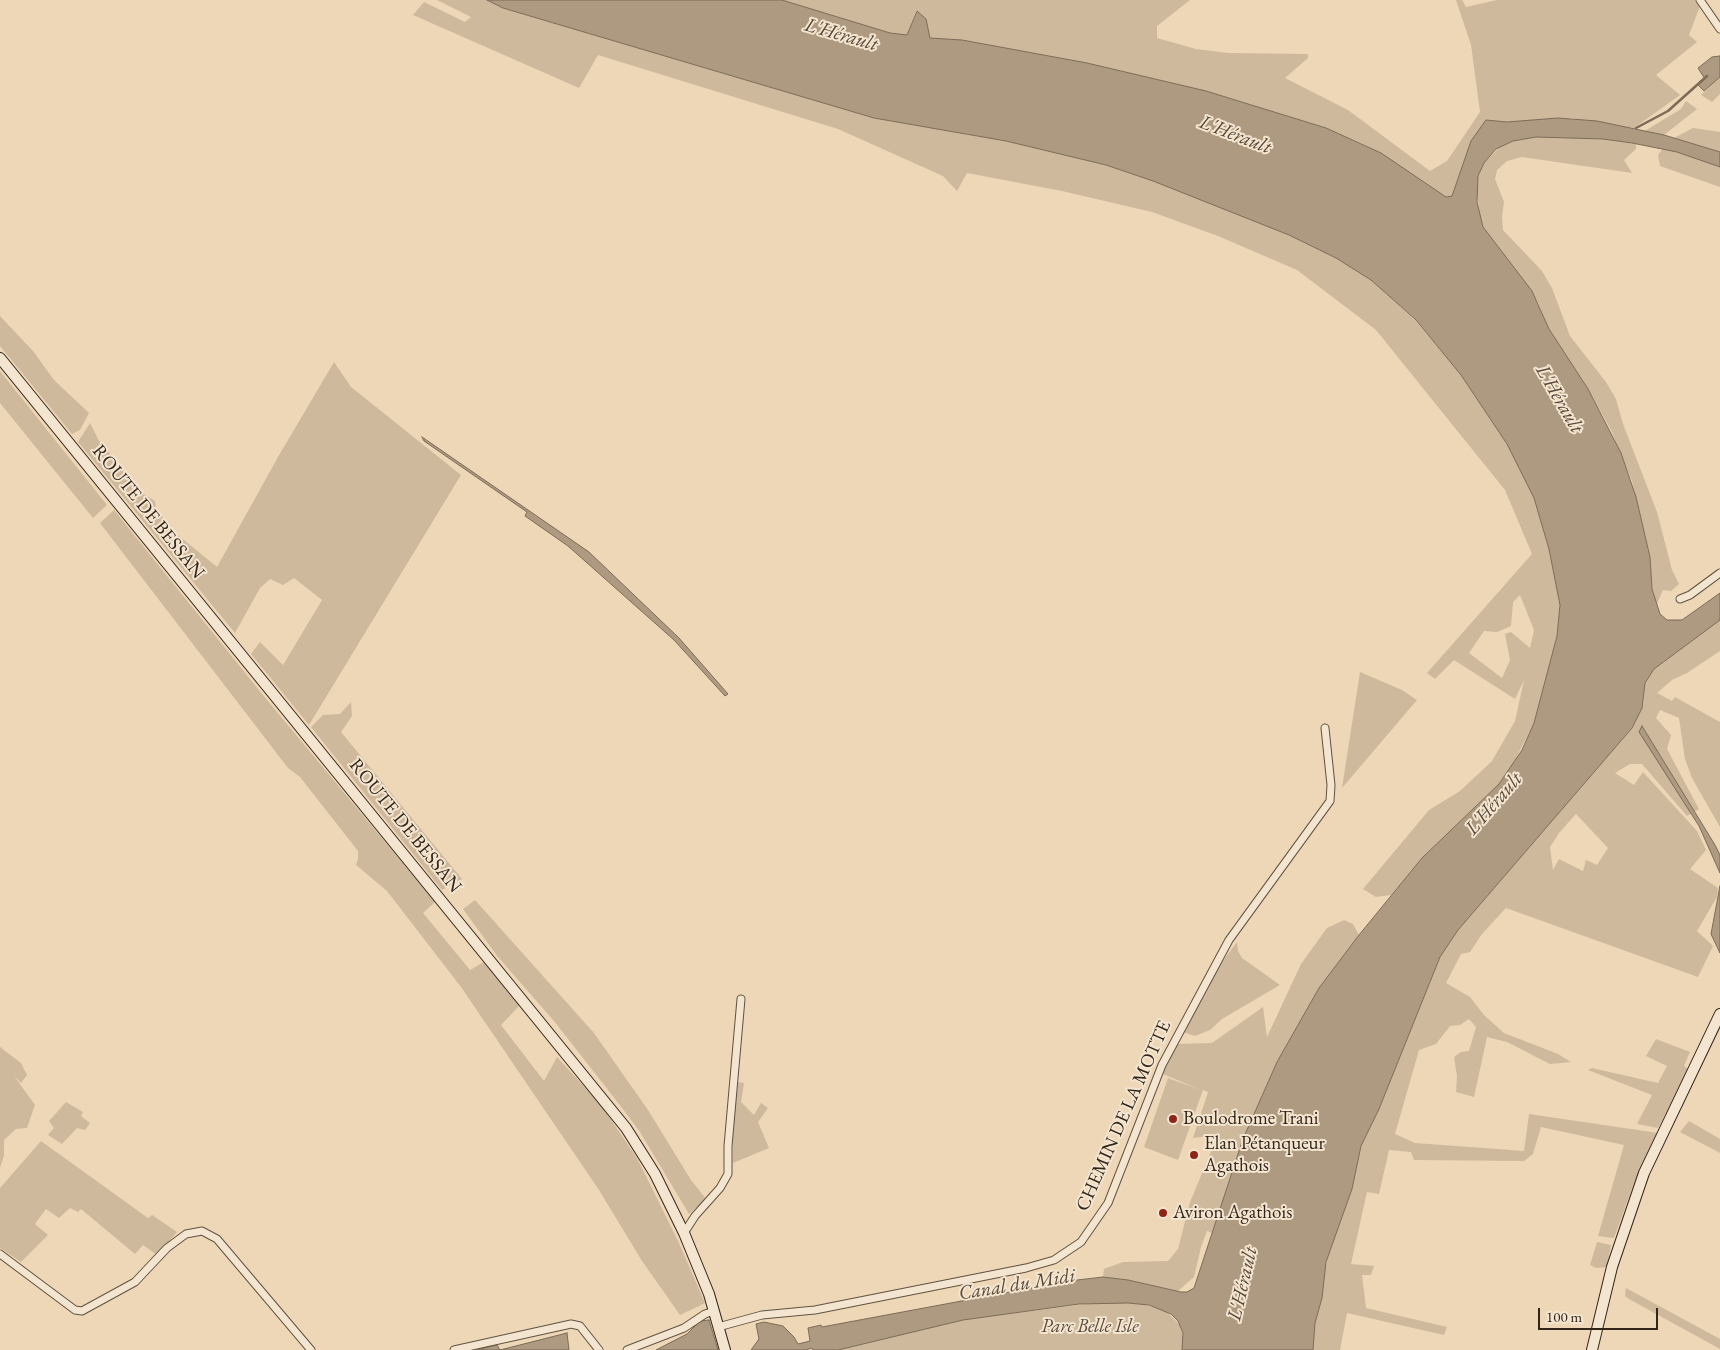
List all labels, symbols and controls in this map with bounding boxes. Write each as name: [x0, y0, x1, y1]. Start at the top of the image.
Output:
water label: L'Hérault: [802, 13, 880, 57]
water label: L'Hérault: [1196, 110, 1274, 160]
water label: L'Hérault: [1530, 361, 1588, 437]
street label: ROUTE DE BESSAN: [87, 440, 209, 584]
street label: ROUTE DE BESSAN: [344, 754, 466, 898]
water label: L'Hérault: [1460, 768, 1528, 840]
street label: CHEMIN DE LA MOTTE: [1072, 1017, 1176, 1215]
place label: Boulodrome Trani: [1183, 1108, 1318, 1130]
marker: Boulodrome Trani: [1167, 1113, 1179, 1125]
place label: Elan Pétanqueur Agathois: [1204, 1133, 1325, 1177]
marker: Elan Pétanqueur Agathois: [1188, 1149, 1200, 1161]
place label: Aviron Agathois: [1173, 1202, 1292, 1224]
marker: Aviron Agathois: [1157, 1207, 1169, 1219]
water label: L'Hérault: [1223, 1245, 1263, 1323]
water label: Canal du Midi: [957, 1264, 1077, 1306]
scale bar: [1540, 1298, 1660, 1330]
text: 100 m: [1546, 1307, 1582, 1326]
park label: Parc Belle Isle: [1041, 1316, 1139, 1338]

